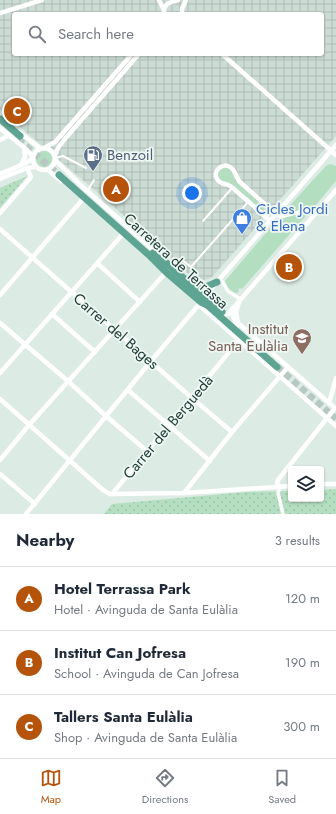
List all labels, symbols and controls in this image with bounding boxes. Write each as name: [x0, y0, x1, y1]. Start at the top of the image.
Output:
search box: [12, 12, 324, 56]
icon: search: [26, 23, 48, 45]
text: Search here: [58, 23, 134, 45]
pin: C: [4, 96, 30, 126]
fuel station icon: Benzoil: [82, 144, 104, 172]
place label: Benzoil: [107, 144, 153, 166]
pin: A: [103, 174, 129, 204]
your location: [182, 183, 202, 203]
place label: Cicles Jordi & Elena: [256, 198, 328, 237]
shop icon: Cicles Jordi & Elena: [231, 207, 253, 235]
street label: Carretera de Terrassa: [119, 208, 233, 314]
pin: B: [276, 252, 302, 282]
street label: Carrer del Bages: [68, 288, 164, 374]
place label: Institut Santa Eulàlia: [208, 318, 288, 357]
school or university icon: Institut Santa Eulàlia: [291, 327, 313, 355]
street label: Carrer del Berguedà: [118, 370, 218, 484]
map controls: [288, 466, 324, 502]
button: layers: [288, 466, 324, 502]
text: Nearby: [16, 528, 74, 552]
text: 3 results: [275, 531, 320, 550]
text: Hotel Terrassa Park: [54, 578, 191, 600]
text: A: [24, 589, 34, 608]
text: 120 m: [285, 589, 320, 608]
text: Hotel · Avinguda de Santa Eulàlia: [54, 600, 238, 619]
text: Institut Can Jofresa: [54, 642, 186, 664]
text: B: [25, 653, 33, 672]
text: 190 m: [285, 653, 320, 672]
text: School · Avinguda de Can Jofresa: [54, 664, 239, 683]
text: Tallers Santa Eulàlia: [54, 706, 193, 728]
text: C: [24, 717, 34, 736]
text: 300 m: [283, 717, 320, 736]
text: Shop · Avinguda de Santa Eulàlia: [54, 728, 237, 747]
tab: Map: [40, 767, 62, 807]
tab: Directions: [142, 767, 188, 807]
tab: Saved: [268, 767, 296, 807]

